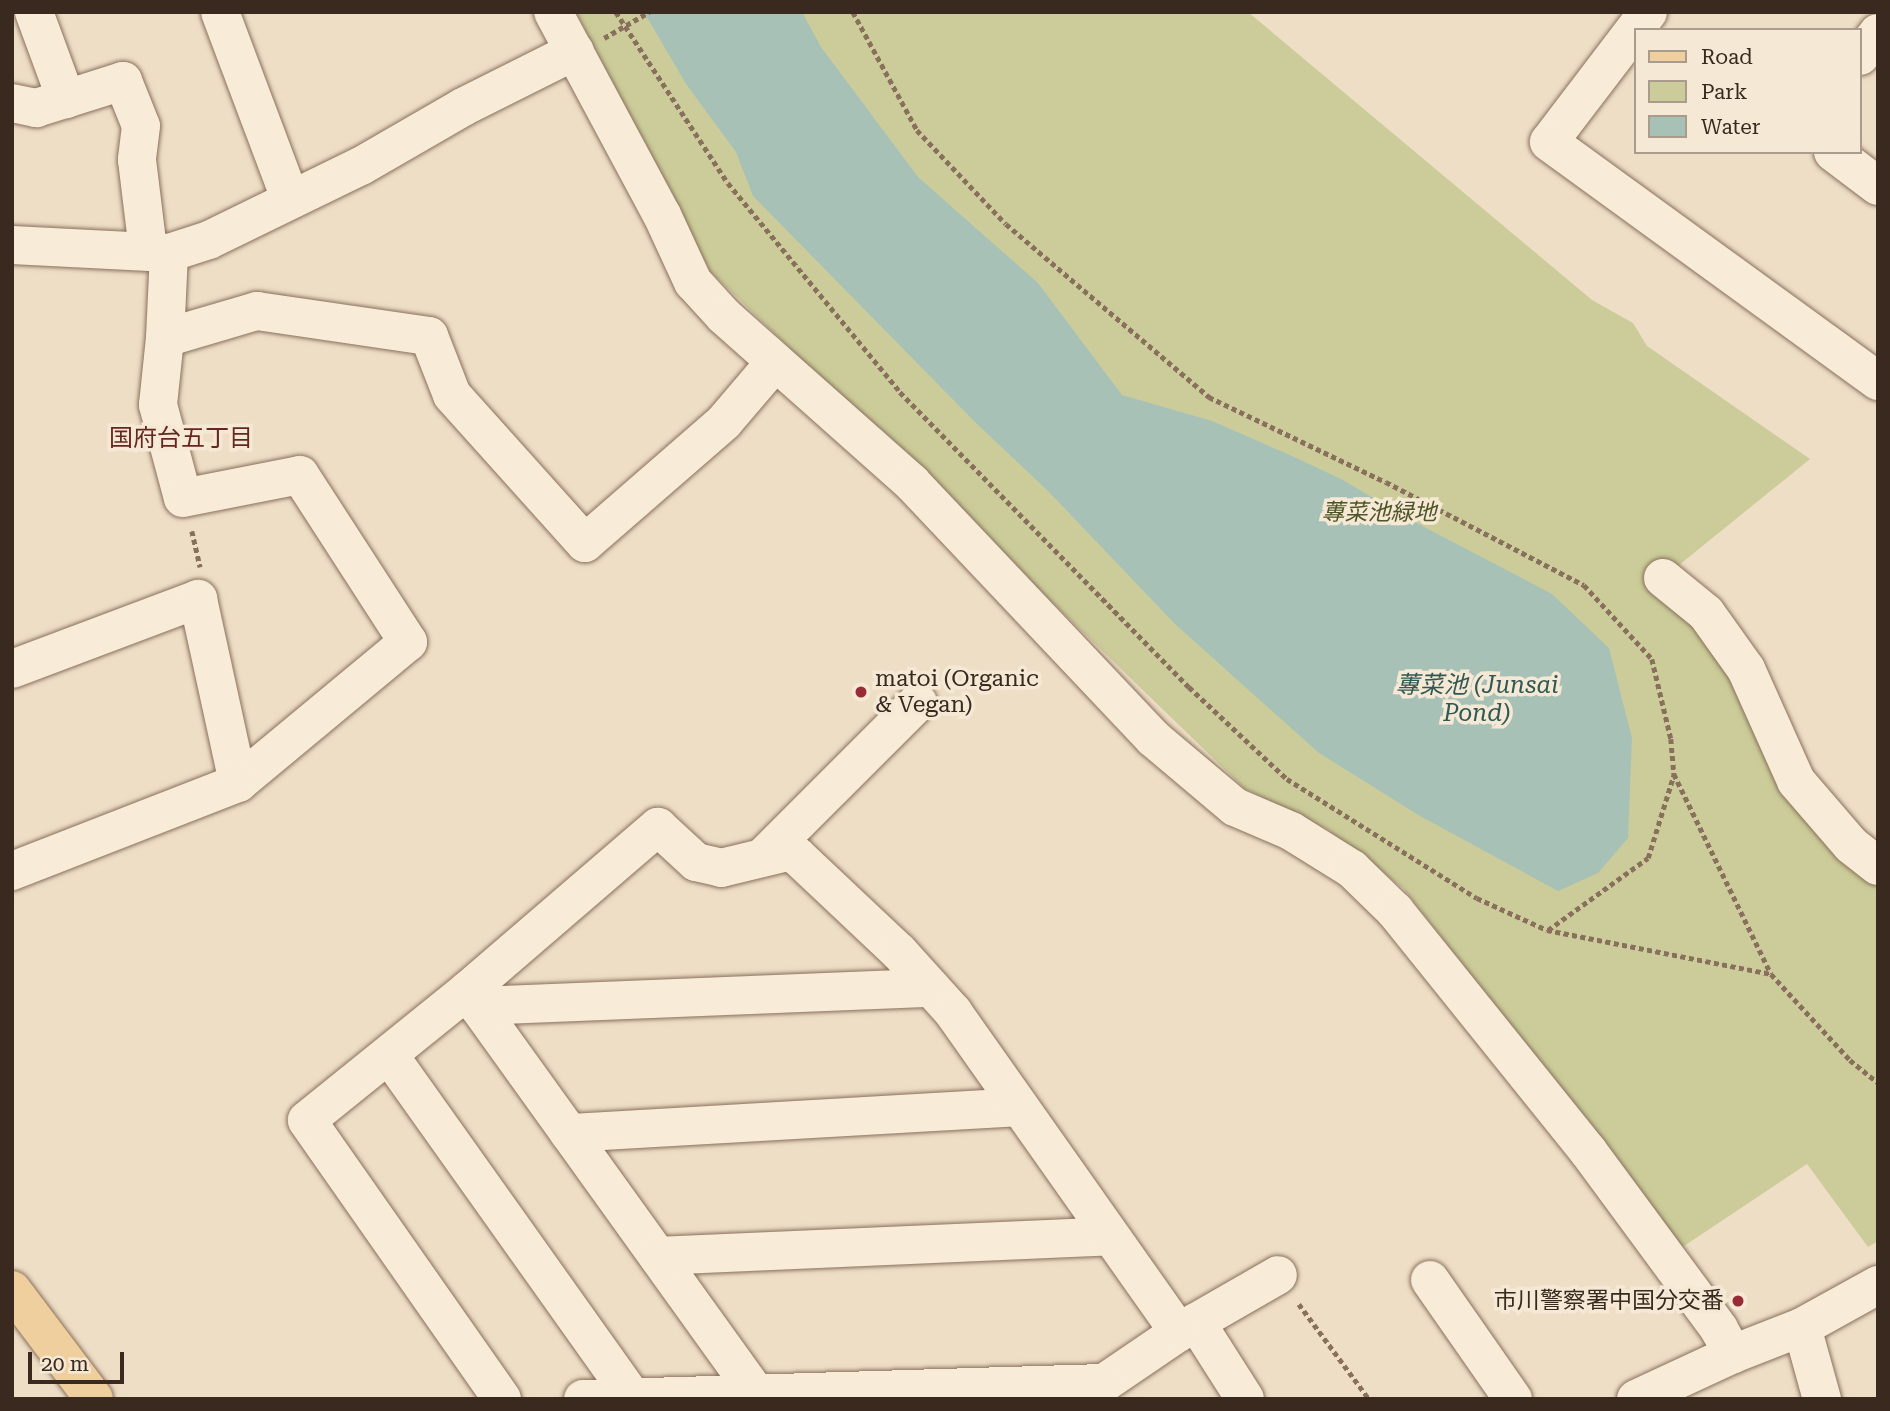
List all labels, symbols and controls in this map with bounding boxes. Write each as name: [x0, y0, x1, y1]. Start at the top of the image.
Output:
legend: [1634, 28, 1862, 154]
text: Road: [1701, 45, 1753, 69]
text: Park: [1701, 80, 1747, 104]
text: Water: [1701, 115, 1760, 139]
district label: 国府台五丁目: [109, 425, 253, 453]
park label: 蓴菜池緑地: [1322, 499, 1436, 527]
place label: matoi (Organic & Vegan): [875, 665, 1039, 719]
water label: 蓴菜池 (Junsai Pond): [1396, 672, 1558, 728]
marker: matoi (Organic & Vegan): [853, 684, 869, 700]
place label: 市川警察署中国分交番: [1494, 1287, 1724, 1315]
marker: 市川警察署中国分交番: [1730, 1293, 1746, 1309]
scale bar: [32, 1338, 128, 1382]
text: 20 m: [41, 1352, 89, 1376]

